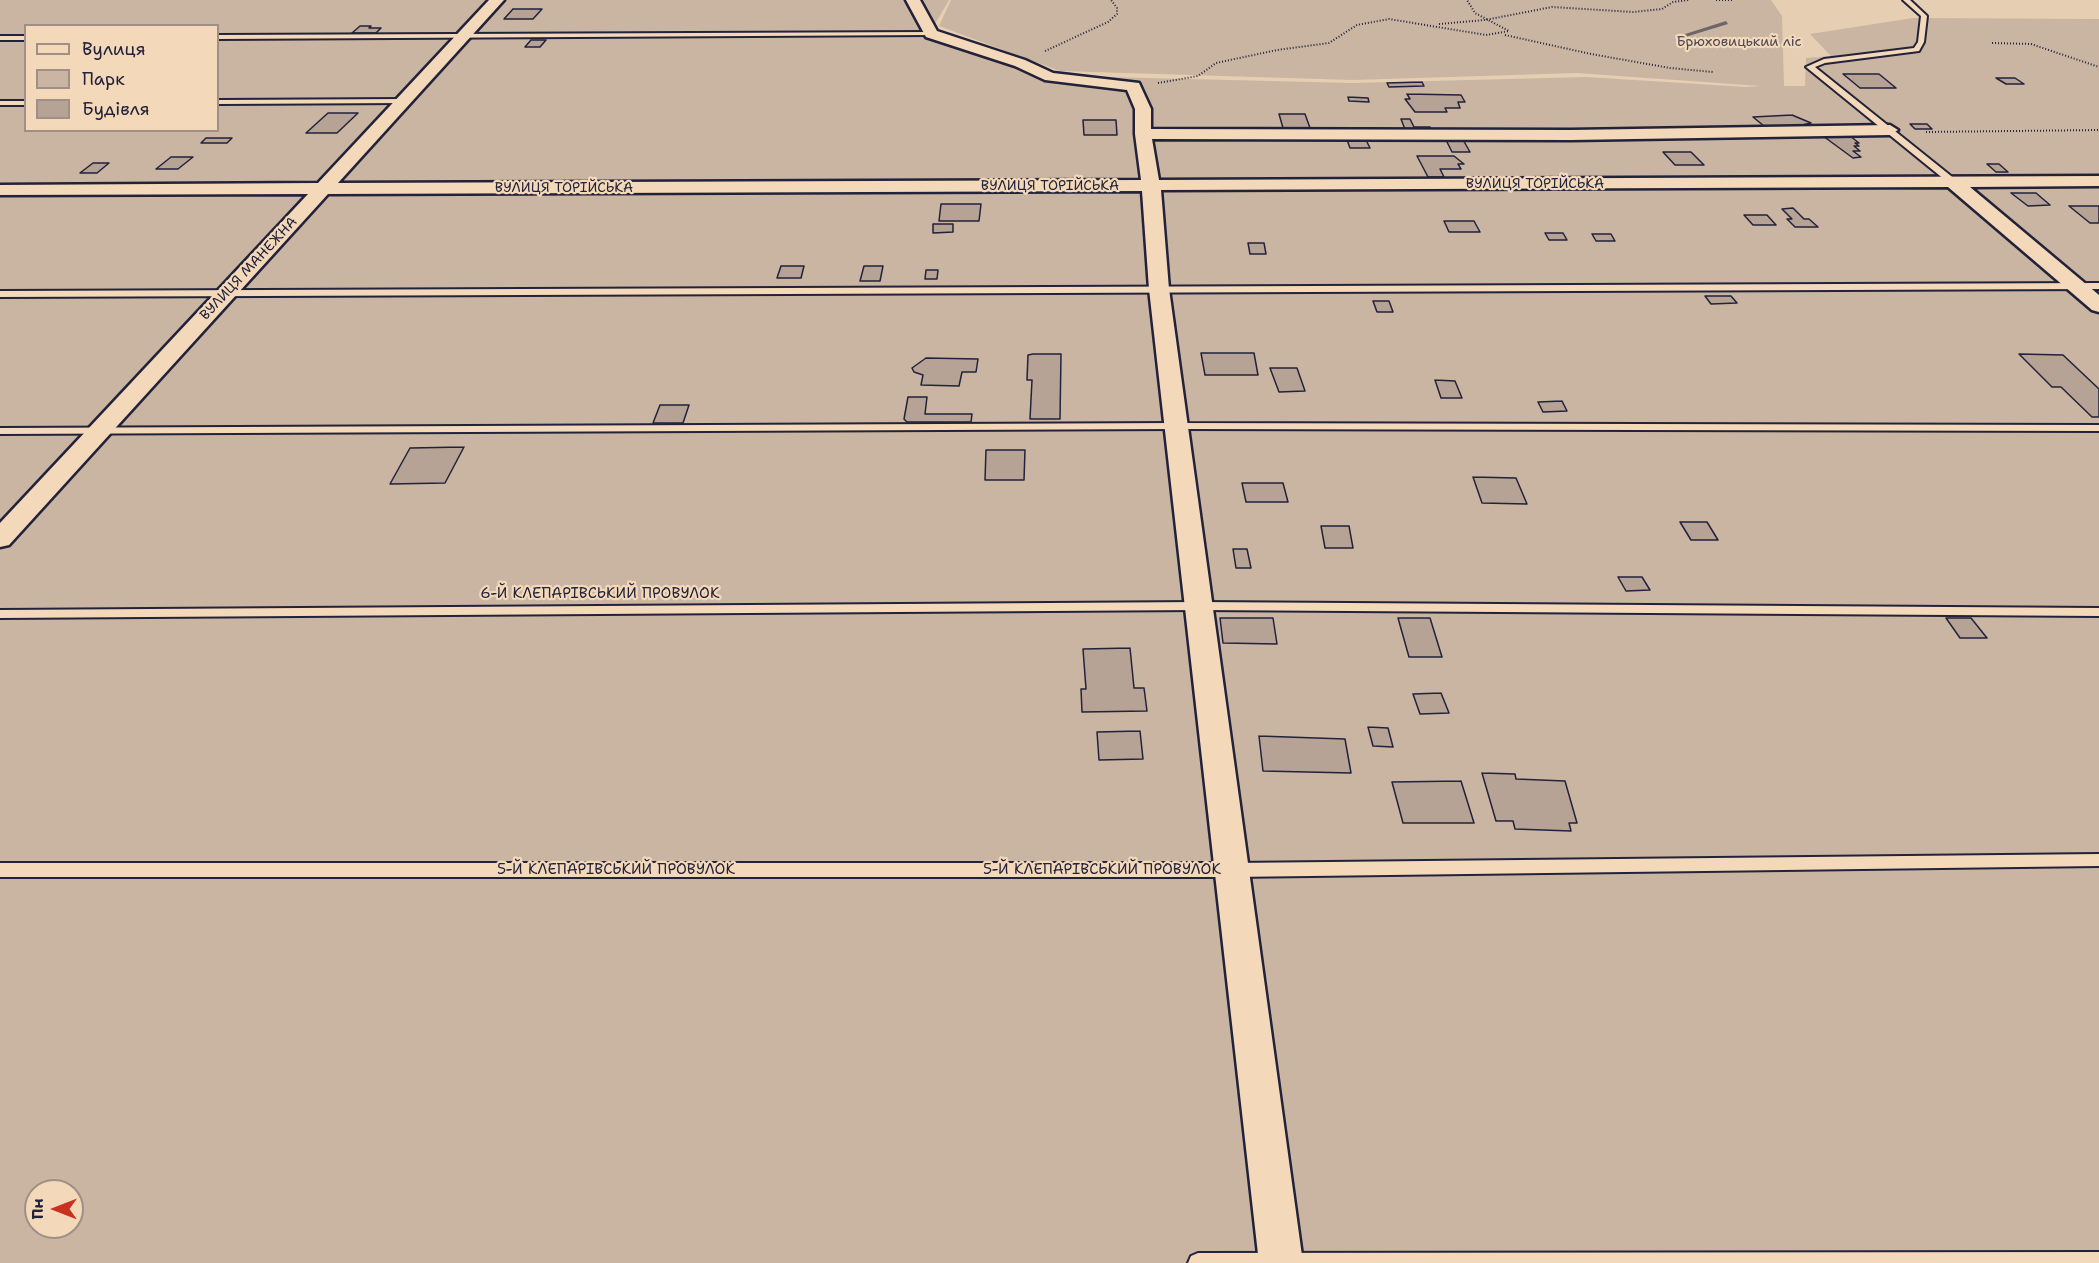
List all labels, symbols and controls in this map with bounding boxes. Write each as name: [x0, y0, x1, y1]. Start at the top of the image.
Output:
legend: [24, 24, 219, 132]
park label: Брюховицький ліс: [1676, 34, 1802, 50]
text: Вулиця: [82, 37, 146, 61]
text: Парк: [82, 67, 125, 91]
text: Будівля: [82, 97, 150, 121]
street label: ВУЛИЦЯ ТОРІЙСЬКА: [1466, 176, 1604, 192]
street label: ВУЛИЦЯ ТОРІЙСЬКА: [981, 178, 1119, 194]
street label: ВУЛИЦЯ ТОРІЙСЬКА: [495, 180, 633, 196]
street label: ВУЛИЦЯ МАНЕЖНА: [197, 214, 301, 324]
street label: 6-Й КЛЕПАРІВСЬКИЙ ПРОВУЛОК: [480, 585, 720, 603]
street label: 5-Й КЛЕПАРІВСЬКИЙ ПРОВУЛОК: [497, 861, 735, 879]
street label: 5-Й КЛЕПАРІВСЬКИЙ ПРОВУЛОК: [983, 861, 1221, 879]
north arrow: [24, 1179, 84, 1239]
text: Пн: [27, 1198, 48, 1220]

